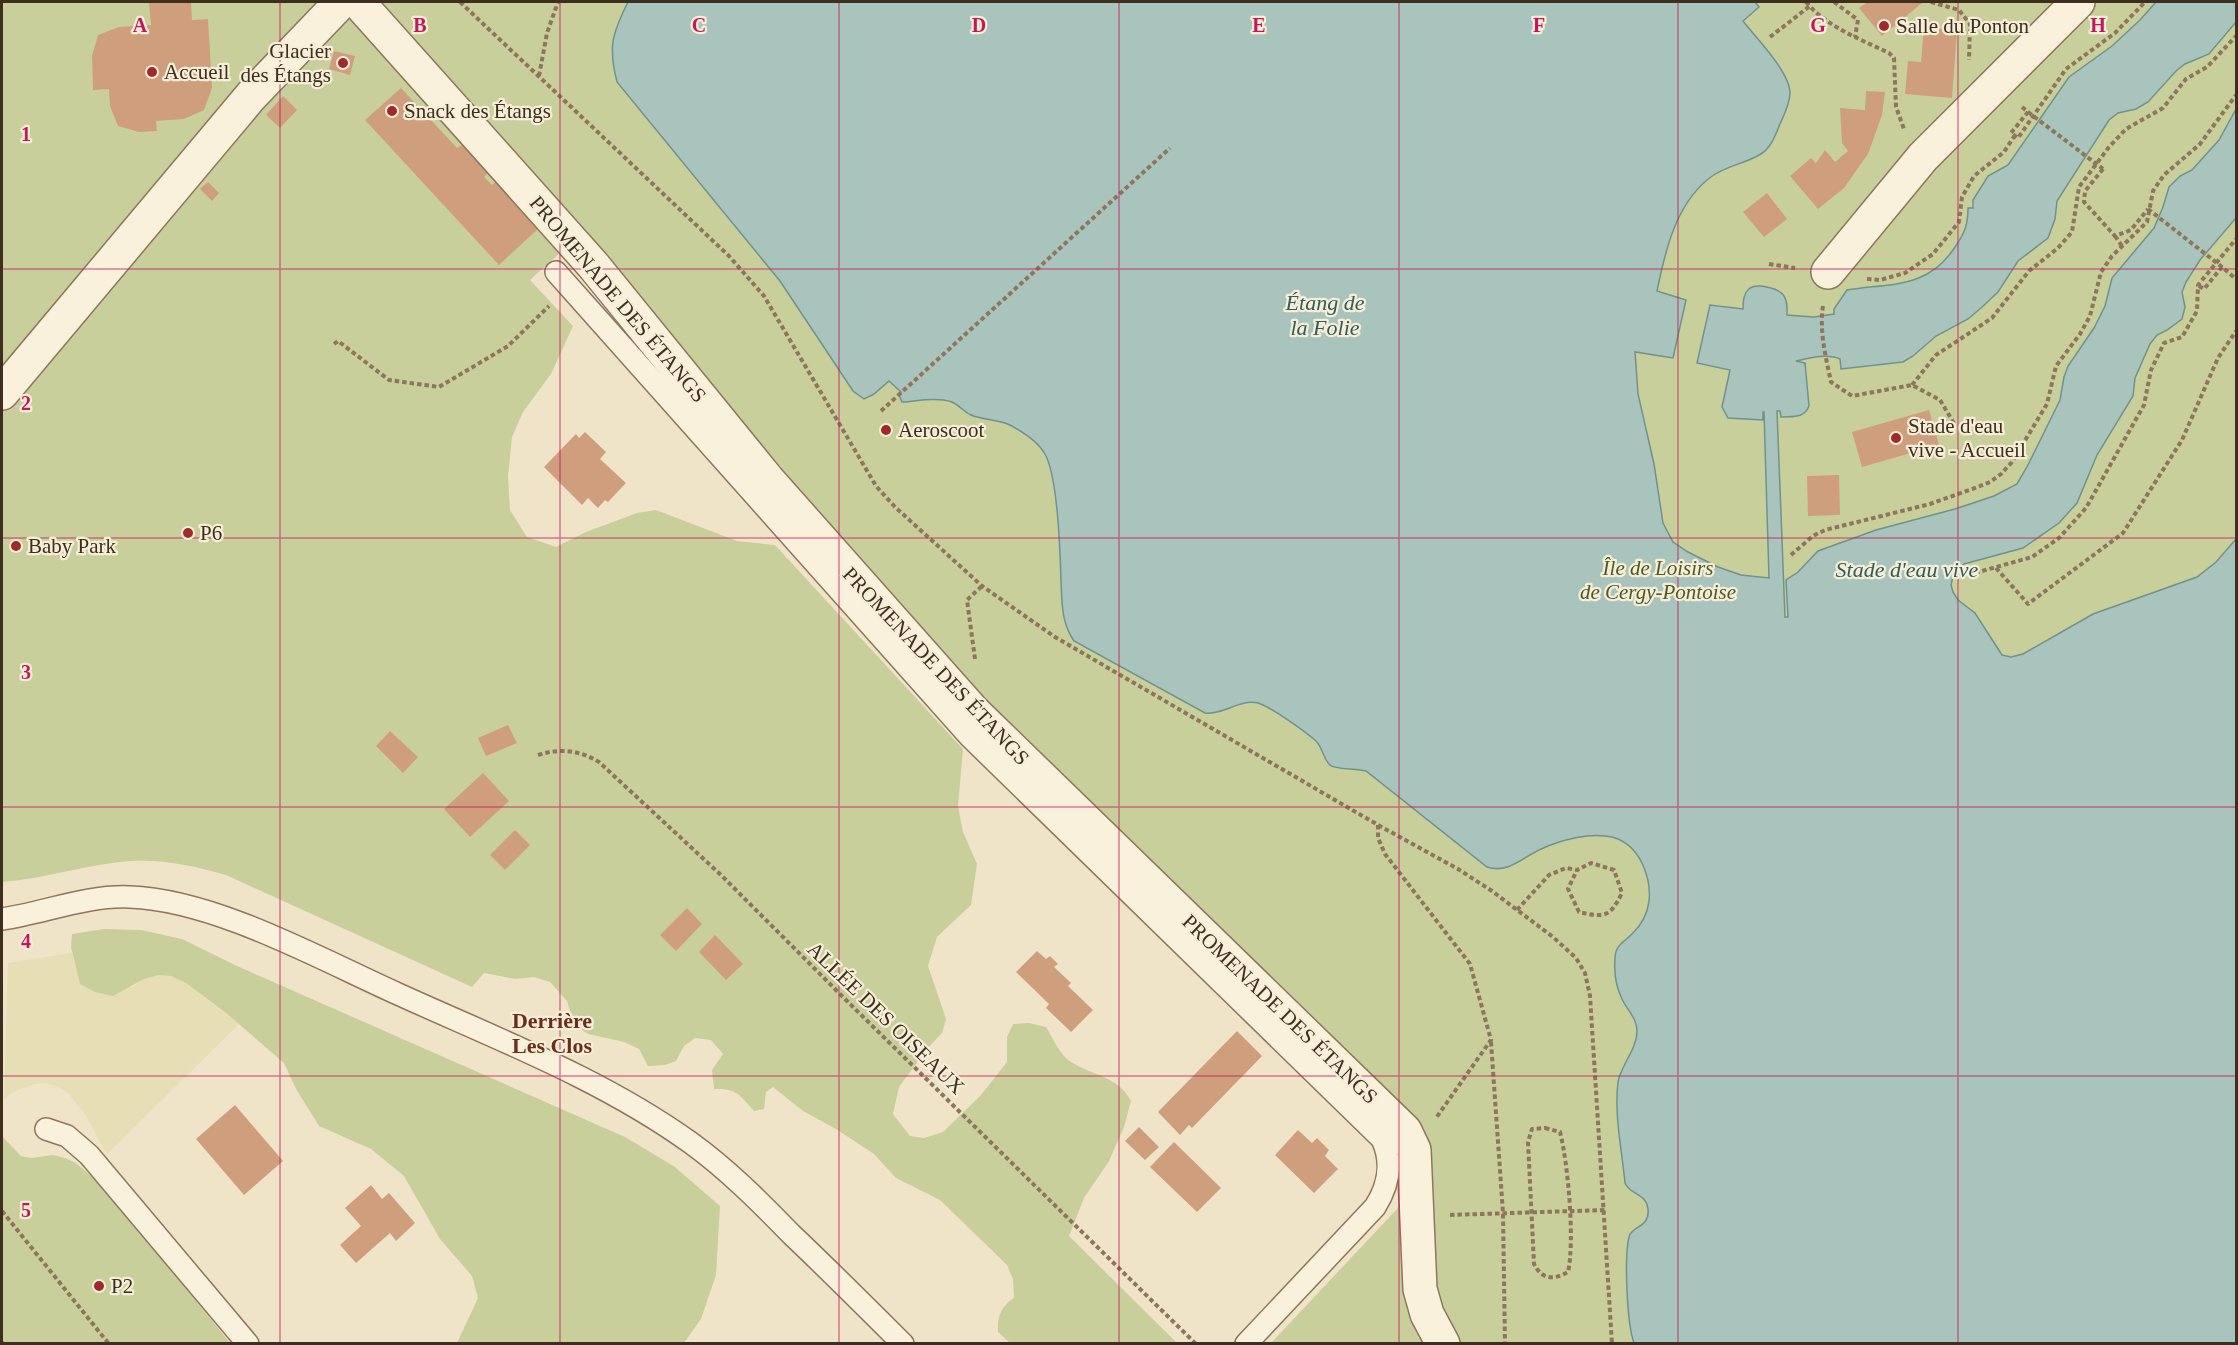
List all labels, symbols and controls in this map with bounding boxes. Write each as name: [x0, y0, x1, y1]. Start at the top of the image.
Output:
text: A: [133, 14, 148, 36]
text: B: [413, 14, 427, 36]
text: C: [692, 14, 706, 36]
text: D: [972, 14, 986, 36]
text: E: [1252, 14, 1266, 36]
text: F: [1533, 14, 1545, 36]
text: G: [1810, 14, 1826, 36]
place label: Salle du Ponton: [1896, 14, 2030, 38]
text: H: [2090, 14, 2106, 36]
marker: Salle du Ponton: [1877, 19, 1891, 33]
place label: Glacier des Étangs: [241, 39, 331, 87]
marker: Glacier des Étangs: [336, 56, 350, 70]
place label: Accueil: [164, 60, 229, 84]
marker: Accueil: [145, 65, 159, 79]
place label: Snack des Étangs: [404, 99, 551, 123]
marker: Snack des Étangs: [385, 104, 399, 118]
text: 1: [21, 123, 31, 145]
street label: PROMENADE DES ÉTANGS: [525, 191, 711, 407]
water label: Étang de la Folie: [1285, 290, 1365, 340]
text: 2: [21, 392, 31, 414]
place label: Stade d'eau vive - Accueil: [1908, 414, 2026, 462]
place label: Aeroscoot: [898, 418, 984, 442]
marker: Aeroscoot: [879, 423, 893, 437]
marker: Stade d'eau vive - Accueil: [1889, 431, 1903, 445]
place label: P6: [200, 521, 222, 545]
marker: P6: [181, 526, 195, 540]
place label: Baby Park: [28, 534, 117, 558]
marker: Baby Park: [9, 539, 23, 553]
park label: Île de Loisirs de Cergy-Pontoise: [1580, 556, 1736, 604]
water label: Stade d'eau vive: [1836, 557, 1979, 582]
street label: PROMENADE DES ÉTANGS: [838, 562, 1034, 770]
text: 3: [21, 661, 31, 683]
street label: PROMENADE DES ÉTANGS: [1177, 909, 1383, 1109]
text: 4: [21, 930, 31, 952]
street label: ALLÉE DES OISEAUX: [803, 937, 969, 1099]
district label: Derrière Les Clos: [512, 1008, 592, 1058]
text: 5: [21, 1199, 31, 1221]
place label: P2: [111, 1274, 133, 1298]
marker: P2: [92, 1279, 106, 1293]

